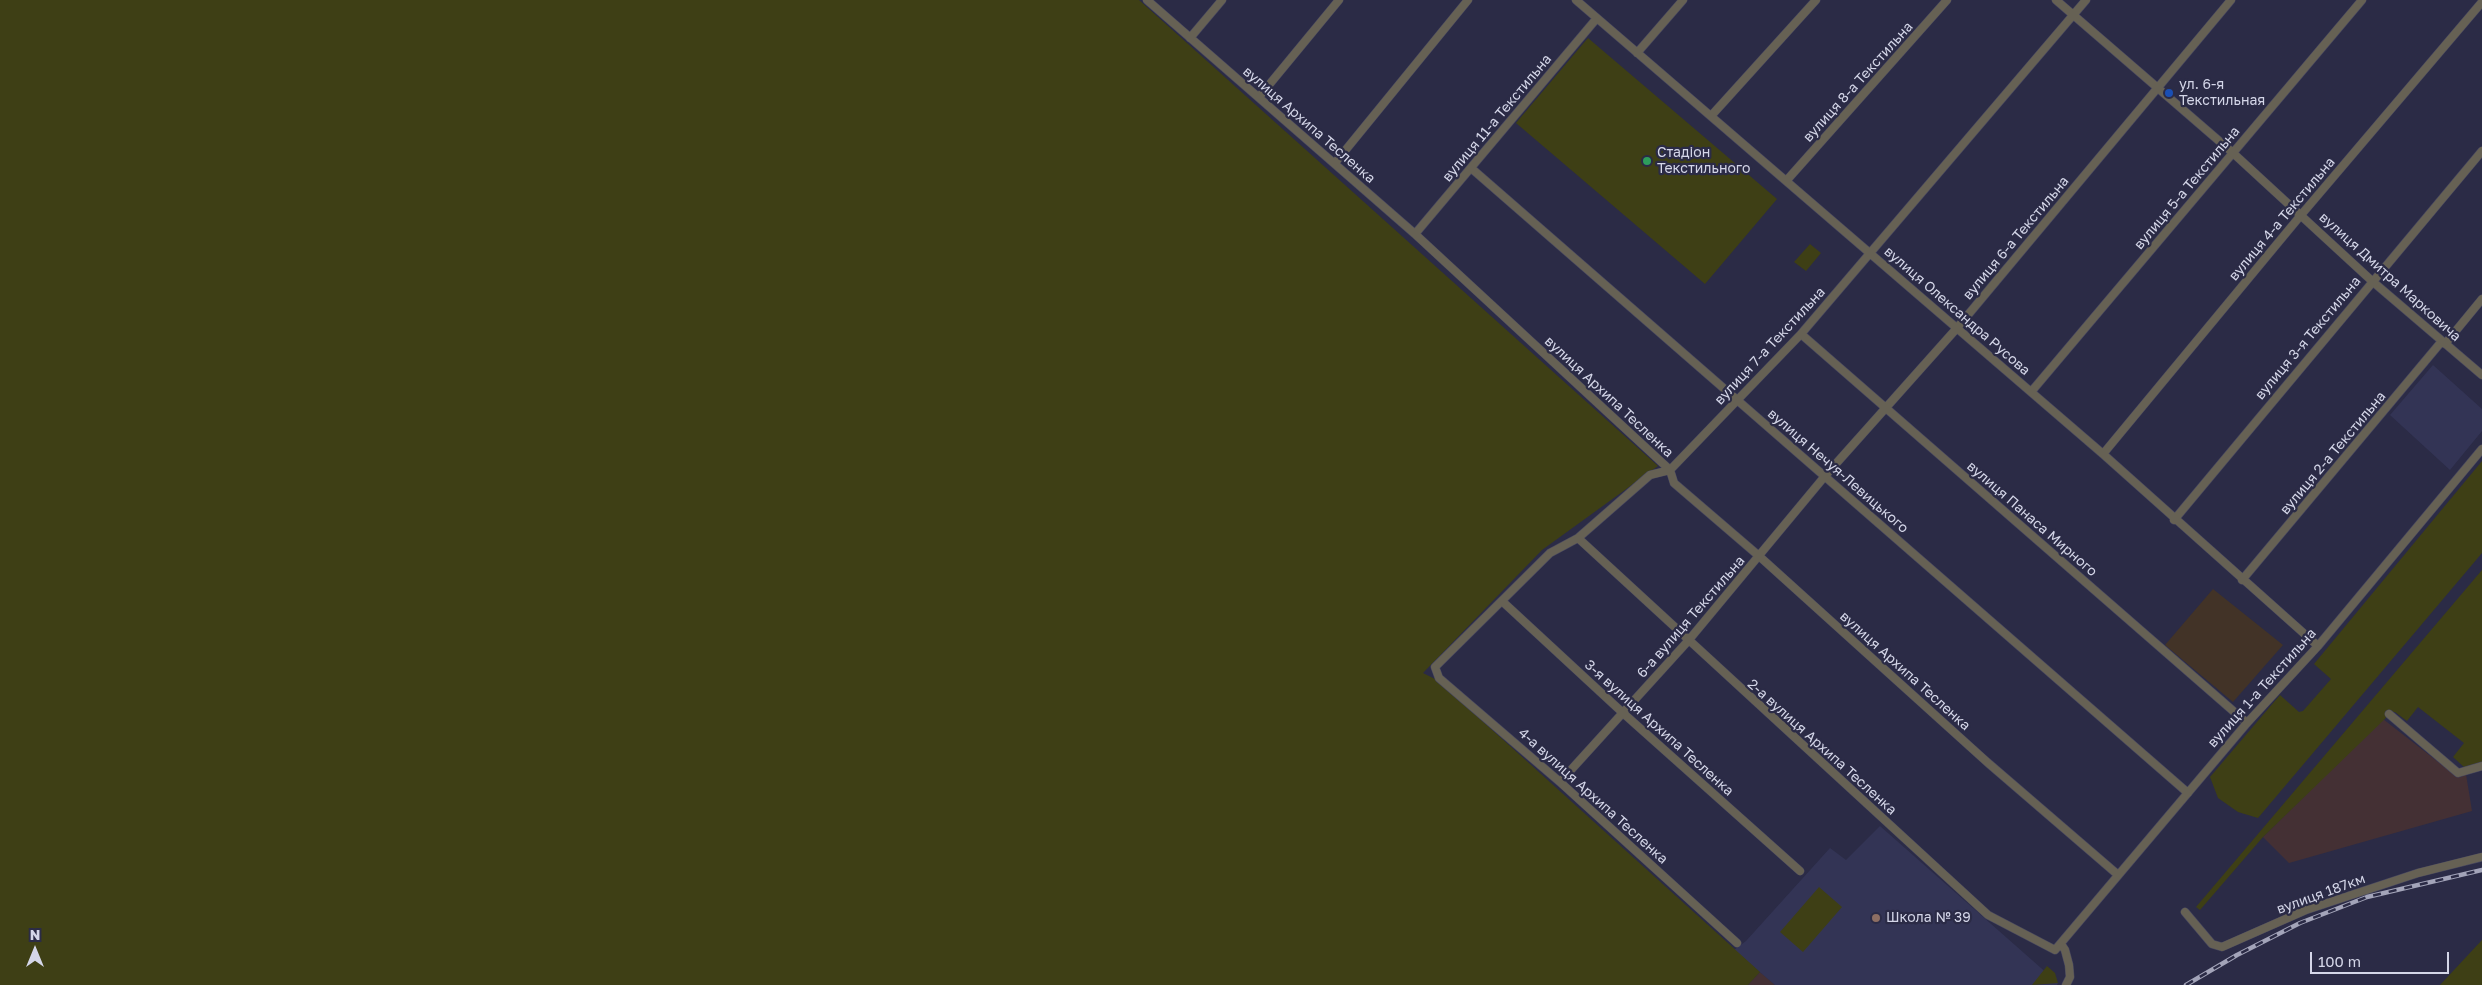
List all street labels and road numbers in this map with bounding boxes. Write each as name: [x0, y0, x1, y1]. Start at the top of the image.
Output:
street label: вулиця 8-а Текстильна: [1800, 18, 1916, 146]
street label: вулиця 11-а Текстильна: [1439, 51, 1555, 185]
street label: вулиця Архипа Тесленка: [1239, 63, 1379, 187]
street label: вулиця 5-а Текстильна: [2131, 123, 2243, 253]
street label: вулиця 4-а Текстильна: [2225, 154, 2339, 284]
street label: вулиця 6-а Текстильна: [1960, 173, 2072, 303]
street label: вулиця Дмитра Марковича: [2316, 209, 2464, 345]
street label: вулиця Олександра Русова: [1881, 243, 2033, 379]
street label: вулиця 3-я Текстильна: [2252, 273, 2364, 403]
street label: вулиця 7-а Текстильна: [1711, 284, 1829, 408]
street label: вулиця Архипа Тесленка: [1541, 333, 1677, 461]
street label: вулиця 2-а Текстильна: [2277, 388, 2389, 518]
street label: вулиця Нечуя-Левицького: [1764, 405, 1912, 537]
street label: вулиця Панаса Мирного: [1963, 458, 2101, 580]
street label: 6-а вулиця Текстильна: [1634, 553, 1748, 681]
street label: вулиця Архипа Тесленка: [1836, 608, 1974, 734]
street label: вулиця 1-а Текстильна: [2204, 625, 2320, 751]
street label: 3-я вулиця Архипа Тесленка: [1581, 657, 1737, 799]
street label: 2-а вулиця Архипа Тесленка: [1744, 676, 1900, 818]
street label: 4-а вулиця Архипа Тесленка: [1515, 724, 1671, 868]
street label: вулиця 187км: [2274, 870, 2368, 918]

